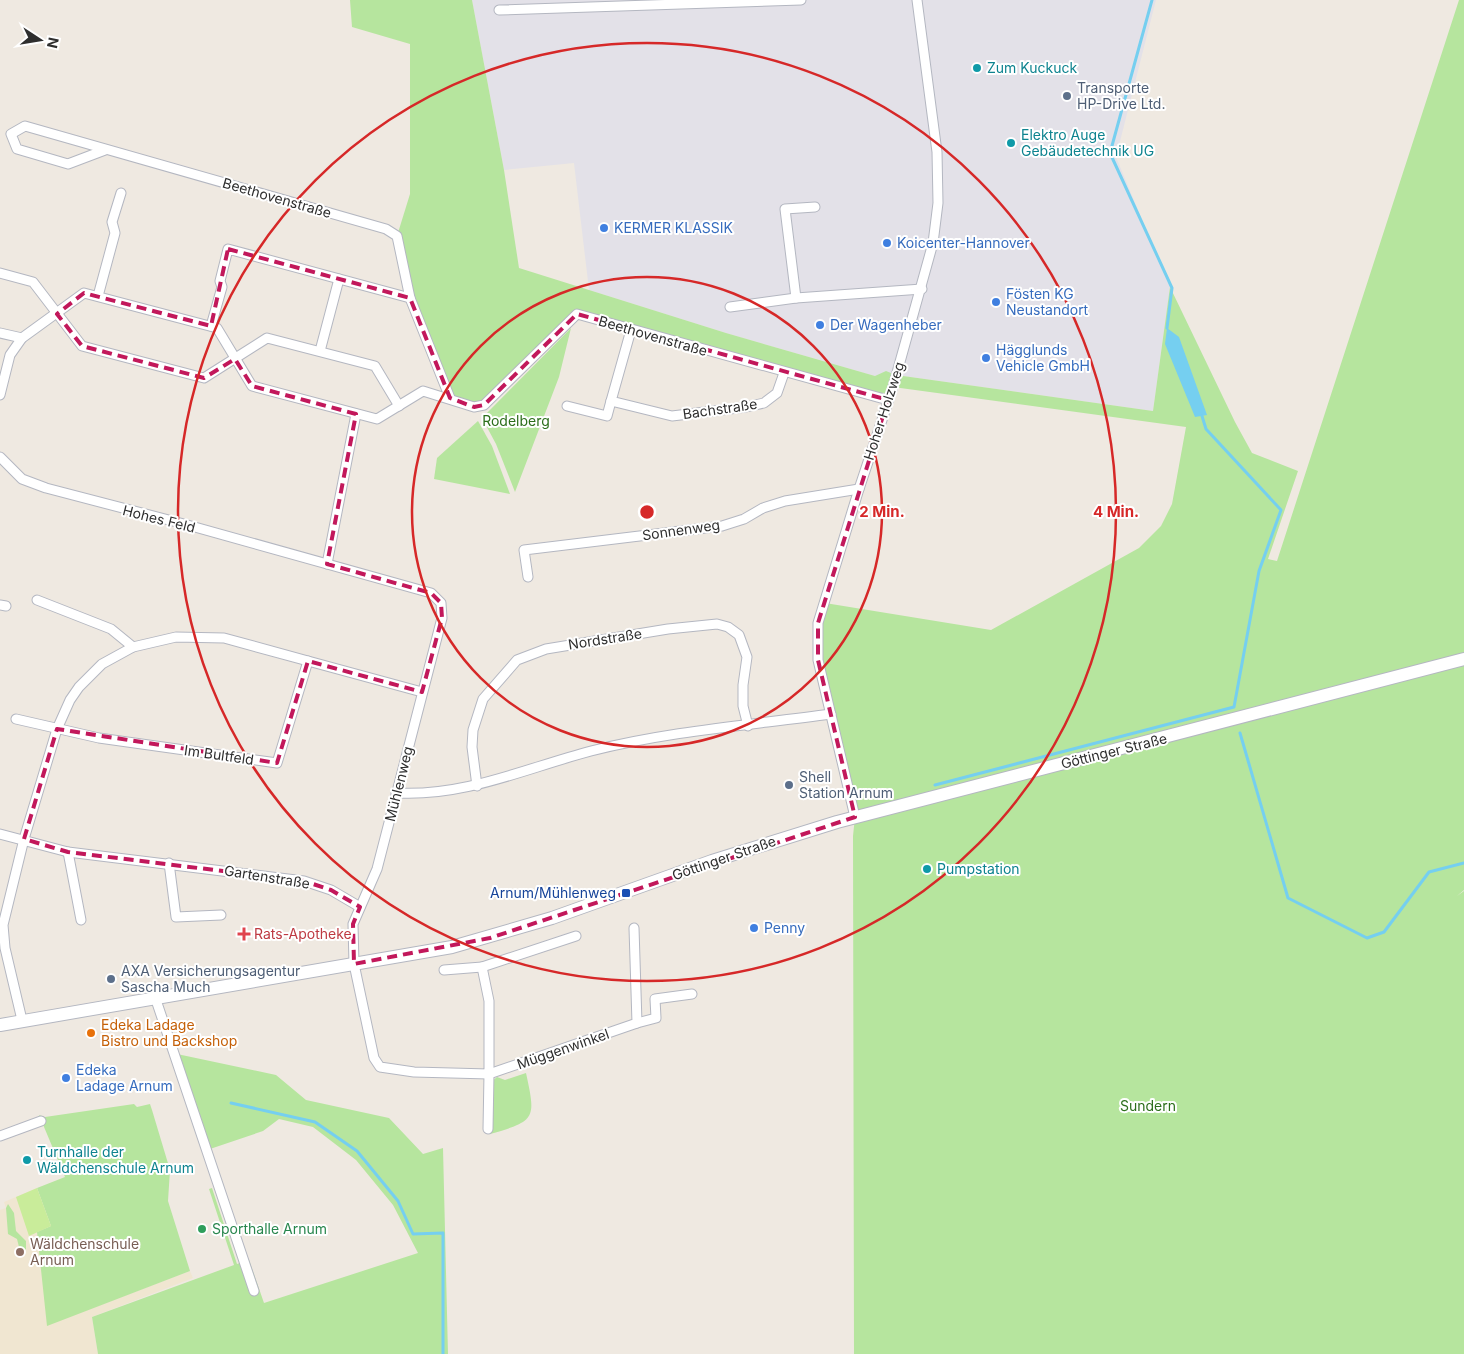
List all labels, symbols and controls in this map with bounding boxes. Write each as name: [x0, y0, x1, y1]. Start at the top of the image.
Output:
north arrow: [15, 15, 65, 65]
text: N: [44, 36, 63, 50]
place label: Zum Kuckuck: [987, 59, 1077, 76]
marker: Zum Kuckuck: [971, 62, 983, 74]
place label: Transporte HP-Drive Ltd.: [1077, 79, 1165, 112]
marker: Transporte HP-Drive Ltd.: [1061, 90, 1073, 102]
place label: Elektro Auge Gebäudetechnik UG: [1021, 126, 1154, 159]
marker: Elektro Auge Gebäudetechnik UG: [1005, 137, 1017, 149]
street label: Beethovenstraße: [221, 174, 333, 221]
place label: KERMER KLASSIK: [614, 219, 734, 236]
marker: KERMER KLASSIK: [598, 222, 610, 234]
place label: Koicenter-Hannover: [897, 234, 1030, 251]
marker: Koicenter-Hannover: [881, 237, 893, 249]
place label: Fösten KG Neustandort: [1006, 285, 1089, 318]
marker: Fösten KG Neustandort: [990, 296, 1002, 308]
street label: Beethovenstraße: [597, 312, 709, 359]
place label: Der Wagenheber: [830, 316, 942, 333]
marker: Der Wagenheber: [814, 319, 826, 331]
place label: Hägglunds Vehicle GmbH: [996, 341, 1090, 374]
marker: Hägglunds Vehicle GmbH: [980, 352, 992, 364]
street label: Hoher Holzweg: [860, 360, 907, 462]
street label: Bachstraße: [682, 395, 758, 422]
park label: Rodelberg: [482, 412, 550, 429]
street label: Hohes Feld: [121, 501, 197, 536]
text: 2 Min.: [859, 502, 905, 521]
text: 4 Min.: [1093, 502, 1139, 521]
centre of rings: [638, 503, 656, 521]
street label: Sonnenweg: [641, 516, 721, 543]
street label: Nordstraße: [567, 624, 643, 653]
street label: Göttinger Straße: [1059, 729, 1169, 772]
street label: Im Bultfeld: [183, 741, 255, 768]
street label: Mühlenweg: [381, 744, 416, 823]
place label: Shell Station Arnum: [799, 768, 893, 801]
marker: Shell Station Arnum: [783, 779, 795, 791]
street label: Göttinger Straße: [670, 832, 778, 883]
place label: Pumpstation: [937, 860, 1020, 877]
street label: Gartenstraße: [223, 861, 311, 892]
marker: Pumpstation: [921, 863, 933, 875]
place label: Arnum/Mühlenweg: [490, 884, 616, 901]
marker: Arnum/Mühlenweg: [620, 887, 632, 899]
place label: Penny: [764, 919, 805, 936]
marker: Penny: [748, 922, 760, 934]
place label: Rats-Apotheke: [254, 925, 352, 942]
marker: Rats-Apotheke: [238, 928, 250, 940]
place label: AXA Versicherungsagentur Sascha Much: [121, 962, 300, 995]
marker: AXA Versicherungsagentur Sascha Much: [105, 973, 117, 985]
place label: Edeka Ladage Bistro und Backshop: [101, 1016, 237, 1049]
street label: Müggenwinkel: [514, 1025, 611, 1072]
marker: Edeka Ladage Bistro und Backshop: [85, 1027, 97, 1039]
place label: Edeka Ladage Arnum: [76, 1061, 173, 1094]
marker: Edeka Ladage Arnum: [60, 1072, 72, 1084]
park label: Sundern: [1120, 1097, 1176, 1114]
place label: Turnhalle der Wäldchenschule Arnum: [37, 1143, 194, 1176]
marker: Turnhalle der Wäldchenschule Arnum: [21, 1154, 33, 1166]
place label: Sporthalle Arnum: [212, 1220, 327, 1237]
marker: Sporthalle Arnum: [196, 1223, 208, 1235]
place label: Wäldchenschule Arnum: [30, 1235, 139, 1268]
marker: Wäldchenschule Arnum: [14, 1246, 26, 1258]

